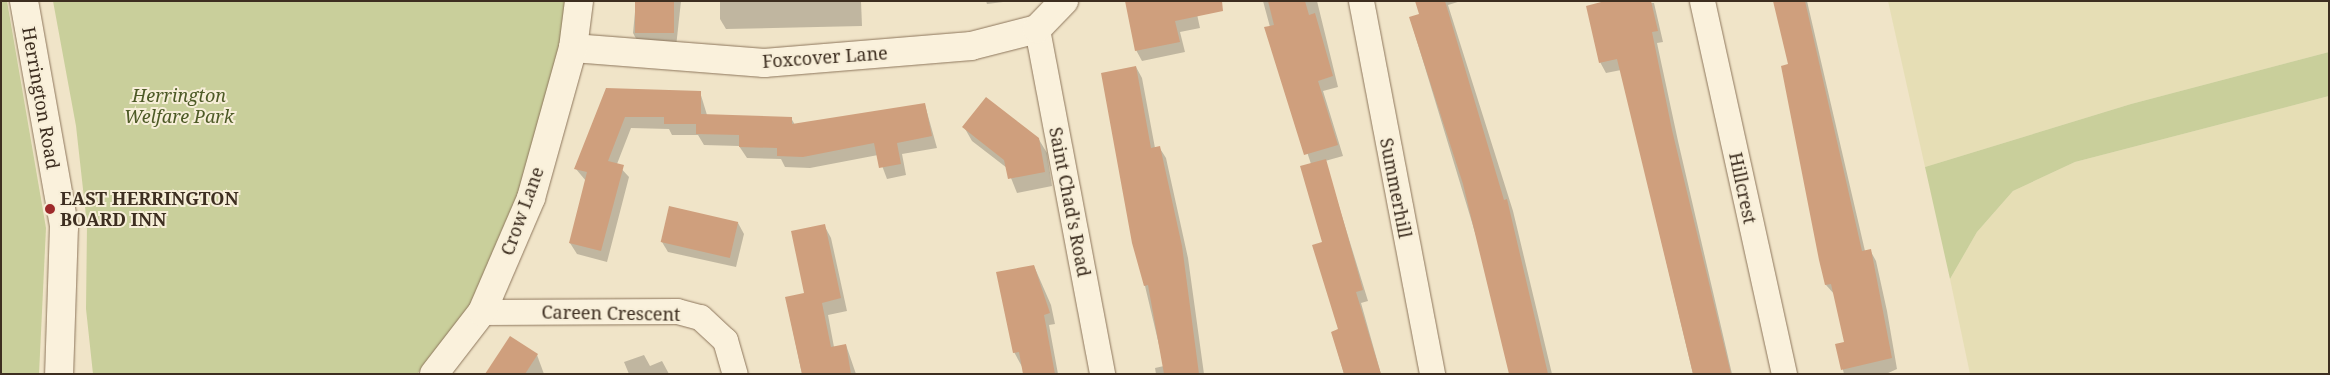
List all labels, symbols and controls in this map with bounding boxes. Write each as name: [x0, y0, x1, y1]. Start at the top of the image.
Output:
street label: Herrington Road: [18, 25, 64, 171]
street label: Foxcover Lane: [762, 42, 888, 72]
park label: Herrington Welfare Park: [124, 85, 234, 128]
street label: Saint Chad's Road: [1045, 125, 1095, 279]
street label: Summerhill: [1376, 136, 1416, 240]
street label: Hillcrest: [1725, 150, 1761, 226]
street label: Crow Lane: [496, 164, 548, 258]
place label: EAST HERRINGTON BOARD INN: [60, 188, 239, 230]
marker: EAST HERRINGTON BOARD INN: [44, 203, 56, 215]
street label: Careen Crescent: [541, 301, 681, 325]

